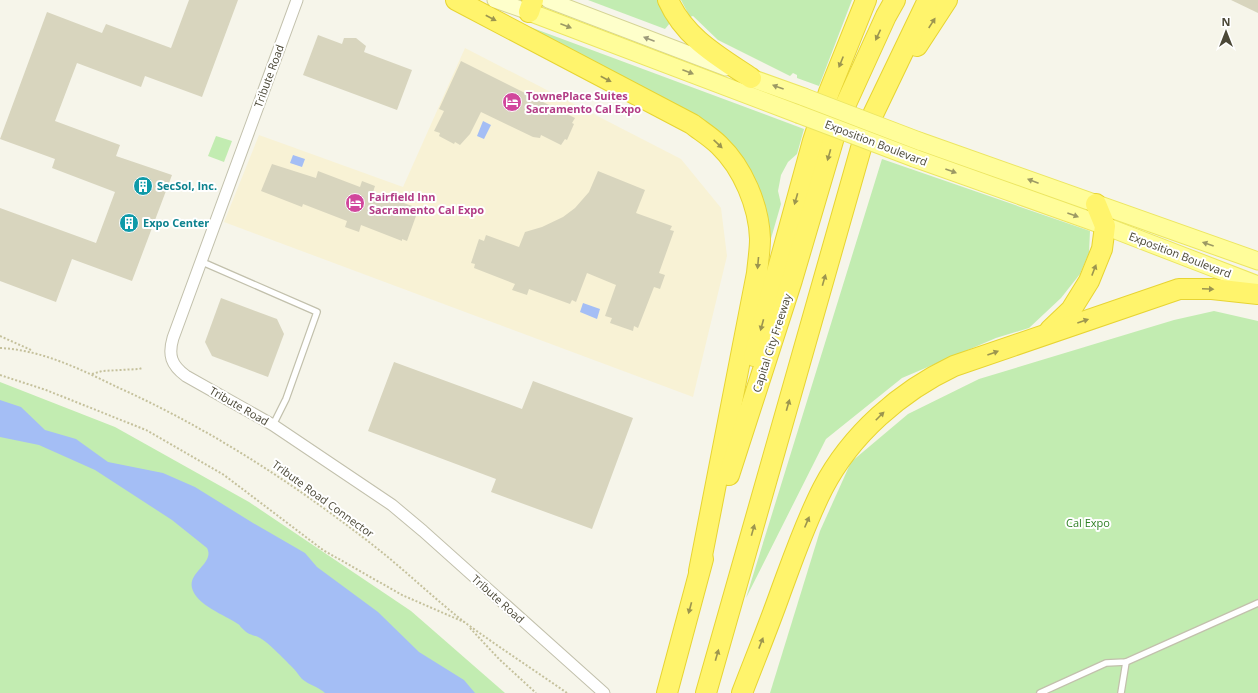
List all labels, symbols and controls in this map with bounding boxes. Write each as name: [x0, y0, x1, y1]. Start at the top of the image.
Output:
north arrow: [1206, 12, 1246, 52]
text: N: [1222, 14, 1230, 29]
one-way arrow: [485, 15, 497, 21]
one-way arrow: [928, 18, 936, 28]
one-way arrow: [560, 24, 572, 30]
one-way arrow: [874, 29, 880, 41]
one-way arrow: [643, 35, 655, 41]
street label: Tribute Road: [250, 42, 287, 109]
one-way arrow: [838, 57, 844, 69]
one-way arrow: [682, 69, 694, 75]
one-way arrow: [600, 75, 612, 82]
one-way arrow: [771, 84, 783, 90]
place label: TownePlace Suites Sacramento Cal Expo: [526, 88, 641, 116]
hotel icon: TownePlace Suites Sacramento Cal Expo: [501, 91, 523, 113]
street label: Exposition Boulevard: [823, 116, 929, 169]
one-way arrow: [712, 140, 723, 149]
one-way arrow: [826, 149, 832, 161]
one-way arrow: [945, 169, 957, 175]
building icon: SecSol, Inc.: [132, 175, 154, 197]
one-way arrow: [1027, 177, 1039, 183]
place label: SecSol, Inc.: [157, 178, 217, 193]
place label: Fairfield Inn Sacramento Cal Expo: [369, 189, 484, 217]
hotel icon: Fairfield Inn Sacramento Cal Expo: [344, 192, 366, 214]
one-way arrow: [793, 193, 799, 205]
building icon: Expo Center: [118, 212, 140, 234]
one-way arrow: [1068, 212, 1080, 218]
place label: Expo Center: [143, 215, 209, 230]
street label: Exposition Boulevard: [1127, 228, 1233, 281]
one-way arrow: [1202, 241, 1214, 247]
one-way arrow: [754, 257, 761, 269]
one-way arrow: [1091, 263, 1097, 275]
one-way arrow: [821, 274, 827, 286]
one-way arrow: [1202, 286, 1214, 293]
street label: Capital City Freeway: [748, 291, 795, 394]
one-way arrow: [759, 318, 765, 331]
one-way arrow: [1077, 318, 1089, 324]
one-way arrow: [987, 350, 999, 356]
street label: Tribute Road: [207, 383, 272, 429]
one-way arrow: [785, 399, 791, 411]
one-way arrow: [875, 411, 885, 421]
street label: Tribute Road Connector: [269, 457, 378, 541]
one-way arrow: [805, 515, 811, 527]
park label: Cal Expo: [1066, 515, 1110, 530]
one-way arrow: [750, 524, 756, 536]
street label: Tribute Road: [469, 571, 528, 626]
one-way arrow: [686, 602, 692, 615]
one-way arrow: [759, 637, 765, 649]
one-way arrow: [714, 649, 720, 661]

